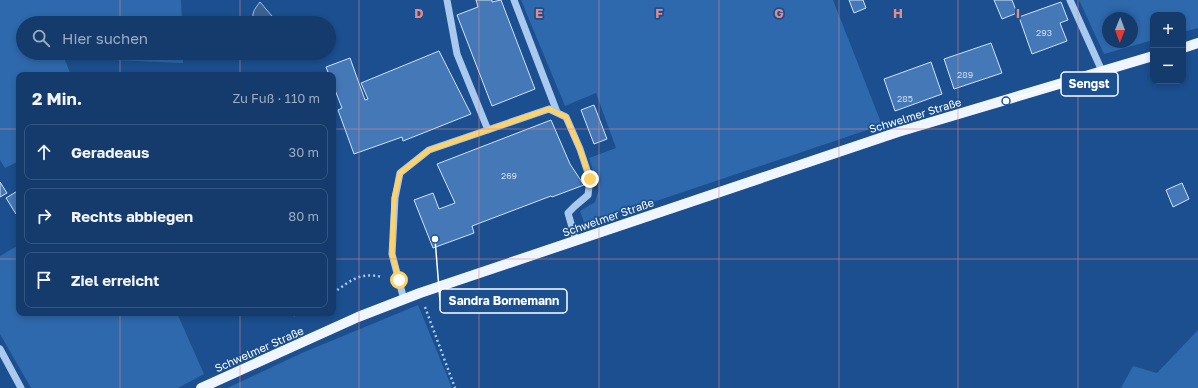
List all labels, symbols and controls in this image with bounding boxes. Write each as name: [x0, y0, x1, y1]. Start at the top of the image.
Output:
text: D: [414, 5, 424, 21]
text: E: [535, 5, 543, 21]
text: F: [655, 5, 663, 21]
text: G: [774, 5, 784, 21]
text: H: [893, 5, 903, 21]
text: I: [1016, 5, 1020, 21]
north arrow: [1102, 12, 1138, 48]
map controls: [1150, 12, 1186, 84]
button: +: [1150, 12, 1186, 48]
search box: [16, 16, 336, 60]
icon: search: [30, 27, 52, 49]
house number: 293: [1036, 27, 1052, 38]
text: Hier suchen: [62, 29, 148, 47]
button: −: [1150, 48, 1186, 84]
house number: 289: [957, 69, 973, 80]
callout: Sengst: [1061, 72, 1118, 96]
text: Sengst: [1068, 76, 1110, 91]
text: 2 Min.: [32, 88, 82, 109]
text: Zu Fuß · 110 m: [232, 90, 320, 106]
house number: 285: [897, 93, 913, 104]
street label: Schwelmer Straße: [867, 95, 963, 135]
icon: ahead: [33, 141, 55, 163]
text: Geradeaus: [71, 143, 149, 161]
text: 30 m: [289, 144, 319, 160]
house number: 269: [501, 170, 517, 181]
route end: [581, 170, 599, 188]
street label: Schwelmer Straße: [561, 195, 655, 239]
icon: right: [33, 205, 55, 227]
text: Rechts abbiegen: [71, 207, 193, 225]
text: 80 m: [288, 208, 319, 224]
icon: arrive: [33, 269, 55, 291]
text: Ziel erreicht: [71, 271, 159, 289]
route start: [390, 271, 408, 289]
callout: Sandra Bornemann: [440, 289, 567, 313]
text: Sandra Bornemann: [449, 293, 559, 308]
street label: Schwelmer Straße: [213, 324, 305, 374]

